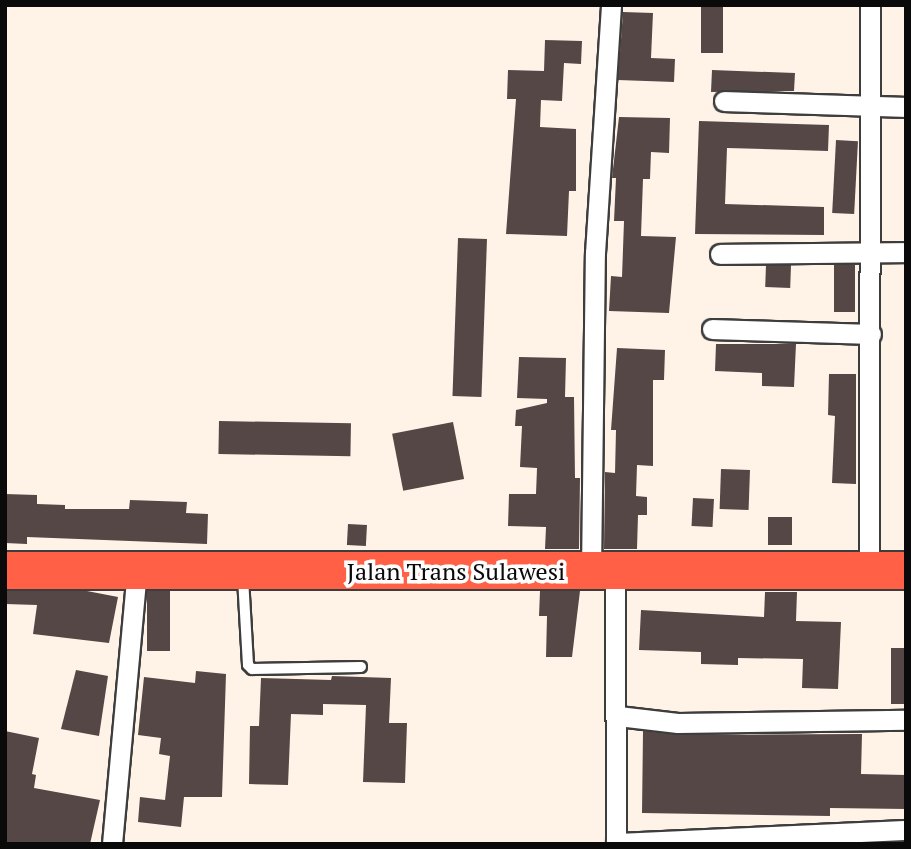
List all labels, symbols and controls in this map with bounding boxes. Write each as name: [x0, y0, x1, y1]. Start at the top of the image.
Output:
street label: Jalan Trans Sulawesi: [347, 558, 565, 586]

